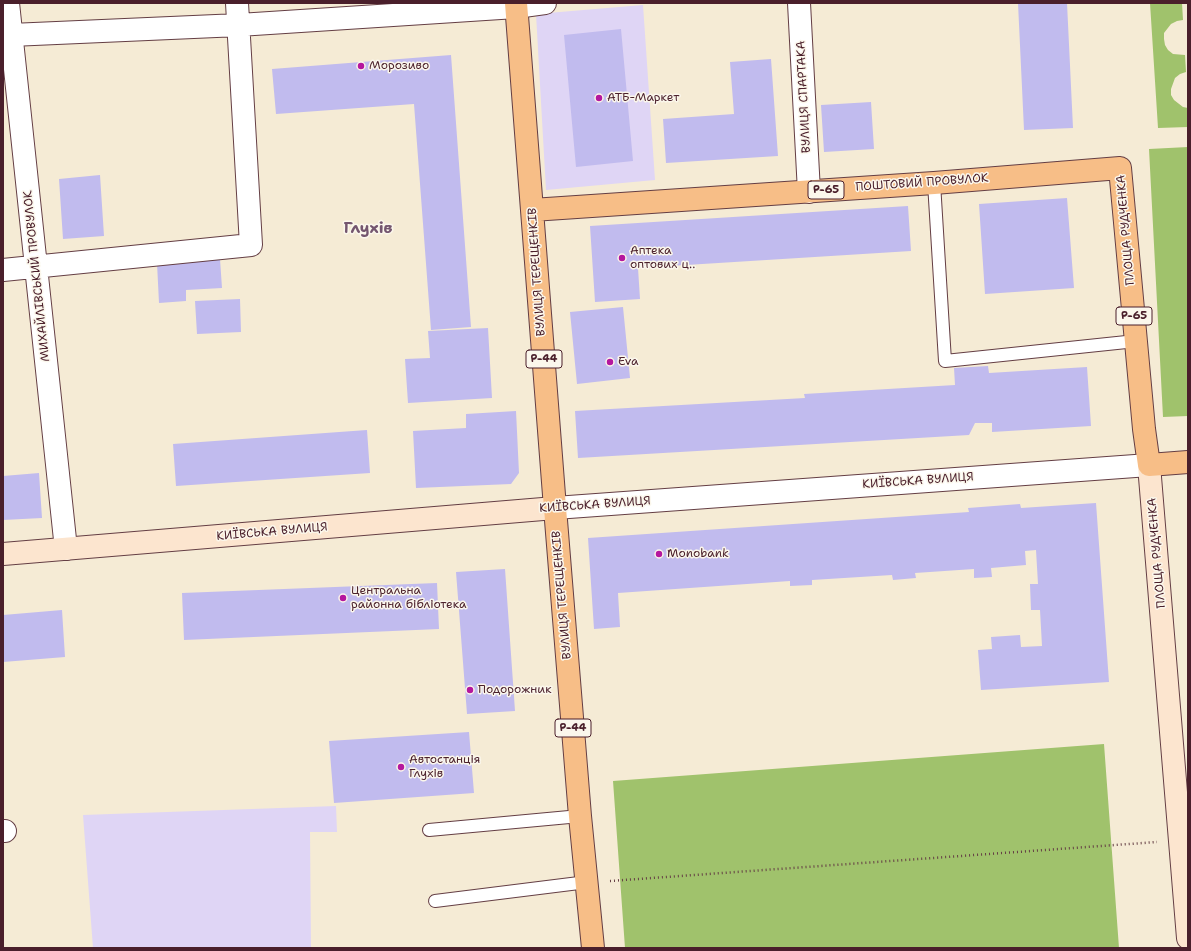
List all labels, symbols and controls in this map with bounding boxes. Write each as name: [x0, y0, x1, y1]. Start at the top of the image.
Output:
street label: ВУЛИЦЯ СПАРТАКА: [794, 40, 814, 154]
place label: Морозиво: [369, 59, 429, 73]
marker: Морозиво: [356, 61, 366, 71]
place label: АТБ-Маркет: [607, 91, 679, 105]
marker: АТБ-Маркет: [594, 93, 604, 103]
street label: ПОШТОВИЙ ПРОВУЛОК: [855, 171, 989, 195]
street label: ПЛОЩА РУДЧЕНКА: [1114, 174, 1138, 286]
road number: Р-65: [808, 181, 844, 199]
street label: МИХАЙЛІВСЬКИЙ ПРОВУЛОК: [21, 190, 53, 362]
street label: ВУЛИЦЯ ТЕРЕЩЕНКІВ: [525, 207, 549, 337]
district label: Глухів: [343, 219, 393, 239]
place label: Аптека оптових ц‥: [630, 244, 695, 272]
marker: Аптека оптових ц‥: [617, 253, 627, 263]
road number: Р-65: [1116, 307, 1152, 325]
road number: Р-44: [526, 350, 562, 368]
place label: Eva: [618, 355, 639, 369]
marker: Eva: [605, 357, 615, 367]
street label: КИЇВСЬКА ВУЛИЦЯ: [862, 470, 974, 492]
street label: КИЇВСЬКА ВУЛИЦЯ: [539, 494, 651, 516]
street label: ПЛОЩА РУДЧЕНКА: [1145, 497, 1169, 609]
street label: КИЇВСЬКА ВУЛИЦЯ: [216, 520, 328, 544]
street label: ВУЛИЦЯ ТЕРЕЩЕНКІВ: [549, 530, 575, 660]
place label: Monobank: [667, 547, 729, 561]
marker: Monobank: [654, 549, 664, 559]
place label: Центральна районна бібліотека: [351, 584, 466, 612]
marker: Центральна районна бібліотека: [338, 593, 348, 603]
place label: Подорожник: [478, 683, 552, 697]
marker: Подорожник: [465, 685, 475, 695]
road number: Р-44: [555, 719, 591, 737]
place label: Автостанція Глухів: [409, 753, 480, 781]
marker: Автостанція Глухів: [396, 762, 406, 772]

